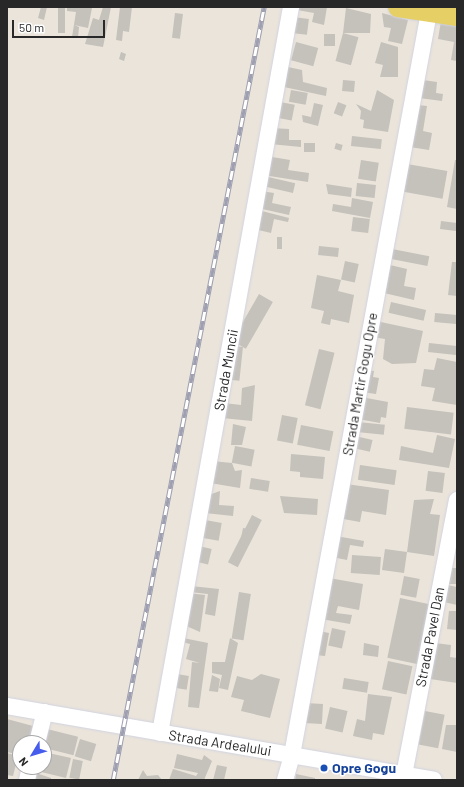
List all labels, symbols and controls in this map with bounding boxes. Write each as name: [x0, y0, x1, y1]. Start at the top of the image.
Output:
scale bar: [14, 12, 107, 38]
text: 50 m: [19, 20, 44, 34]
street label: Strada Martir Gogu Opre: [339, 311, 381, 457]
street label: Strada Muncii: [211, 328, 241, 412]
street label: Strada Pavel Dan: [412, 586, 448, 688]
street label: Strada Ardealului: [167, 727, 273, 759]
north arrow: [12, 735, 52, 775]
text: N: [16, 755, 30, 769]
place label: Opre Gogu: [332, 760, 396, 776]
marker: Opre Gogu: [319, 763, 329, 773]

